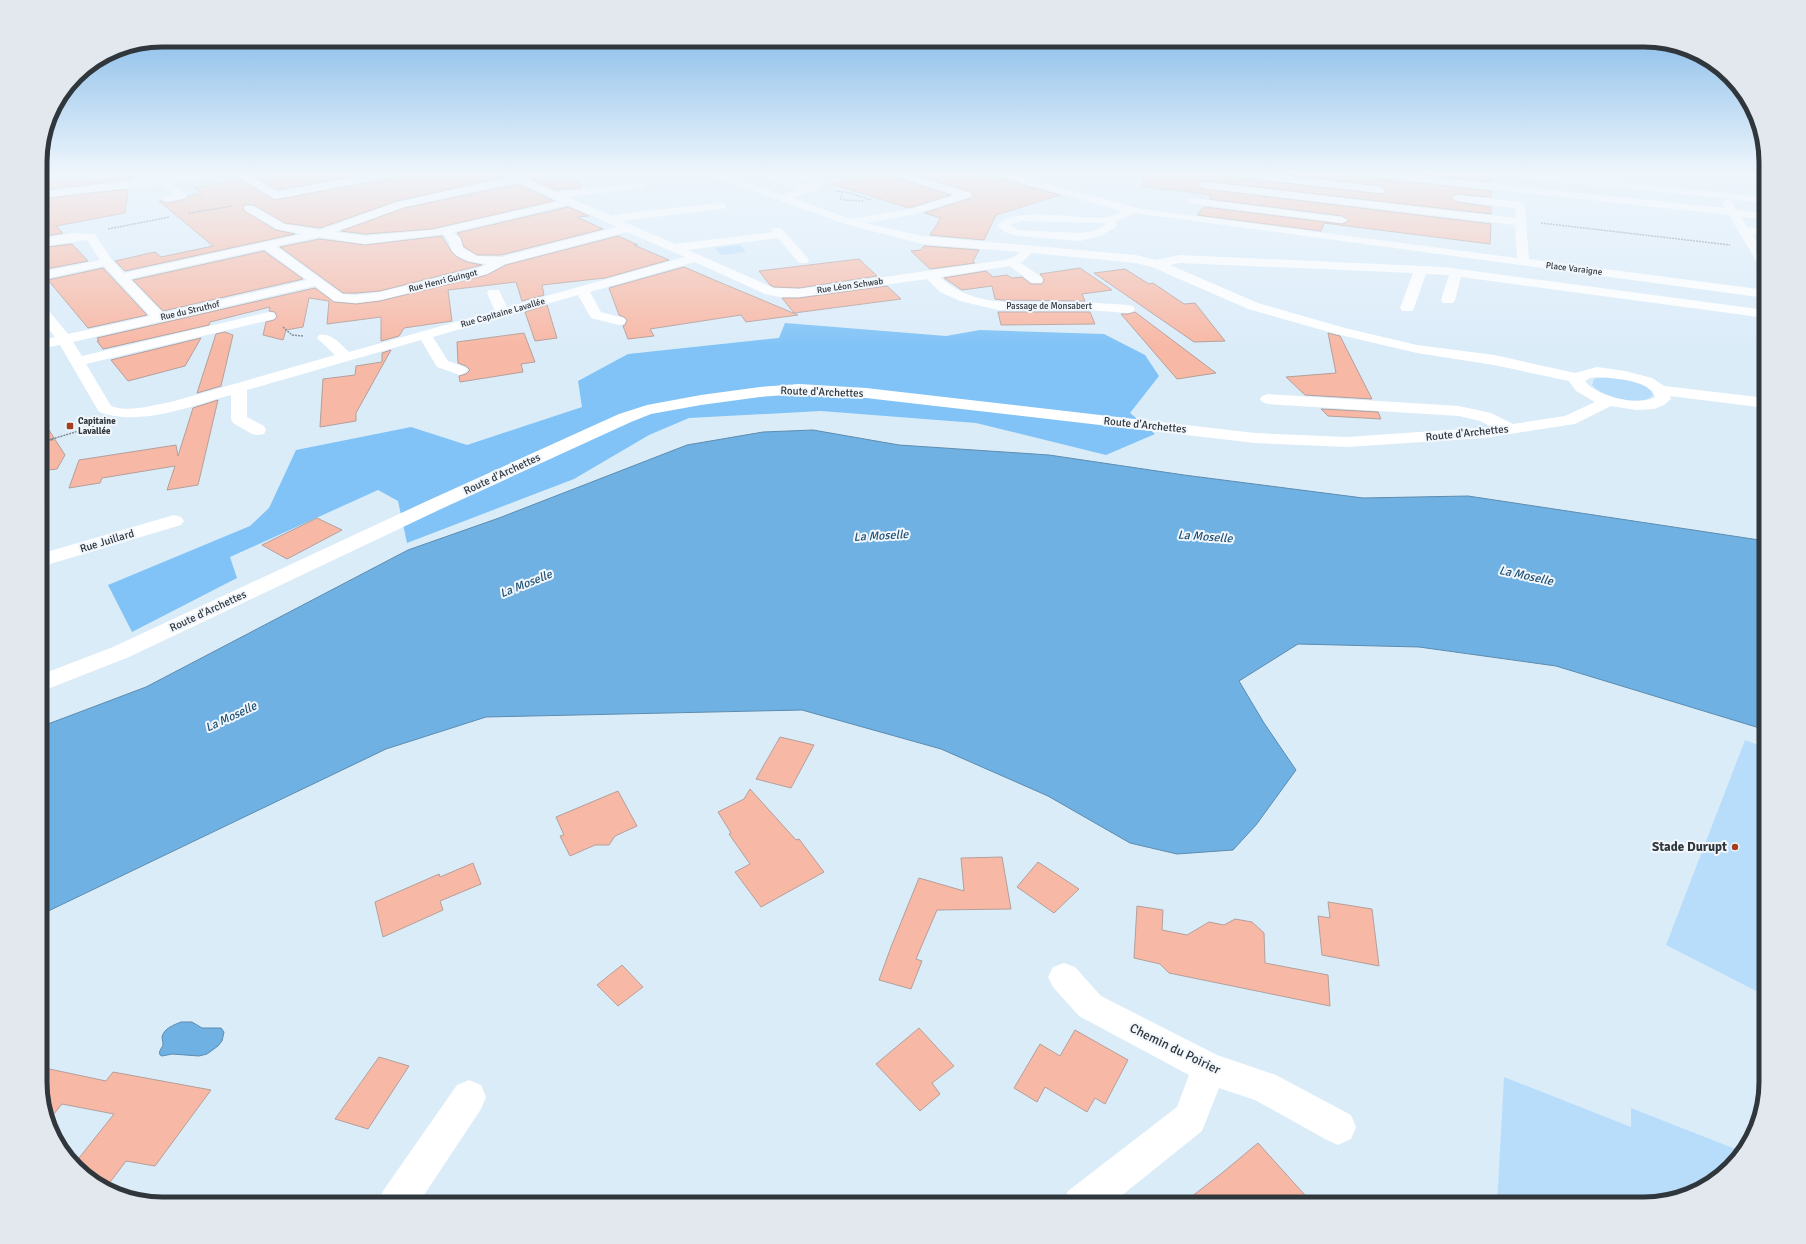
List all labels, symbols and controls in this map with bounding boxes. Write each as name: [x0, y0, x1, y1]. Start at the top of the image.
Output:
street label: Place Varaigne: [1545, 260, 1603, 278]
street label: Rue Henri Guingot: [407, 267, 479, 295]
street label: Rue Léon Schwab: [816, 276, 884, 296]
street label: Rue Capitaine Lavallée: [460, 296, 547, 330]
street label: Rue du Struthof: [159, 299, 222, 323]
street label: Passage de Monsabert: [1006, 301, 1092, 312]
street label: Route d'Archettes: [780, 384, 864, 400]
street label: Route d'Archettes: [1103, 414, 1187, 436]
place label: Capitaine Lavallée: [78, 416, 116, 437]
marker: Capitaine Lavallée: [65, 421, 75, 431]
street label: Route d'Archettes: [1425, 422, 1509, 444]
street label: Route d'Archettes: [462, 450, 543, 497]
street label: Rue Juillard: [78, 527, 136, 555]
water label: La Moselle: [853, 527, 910, 545]
water label: La Moselle: [1177, 528, 1234, 546]
water label: La Moselle: [1498, 563, 1555, 589]
water label: La Moselle: [498, 566, 555, 601]
street label: Route d'Archettes: [168, 587, 249, 634]
water label: La Moselle: [203, 698, 260, 735]
place label: Stade Durupt: [1652, 839, 1727, 855]
marker: Stade Durupt: [1730, 842, 1740, 852]
street label: Chemin du Poirier: [1127, 1020, 1223, 1078]

